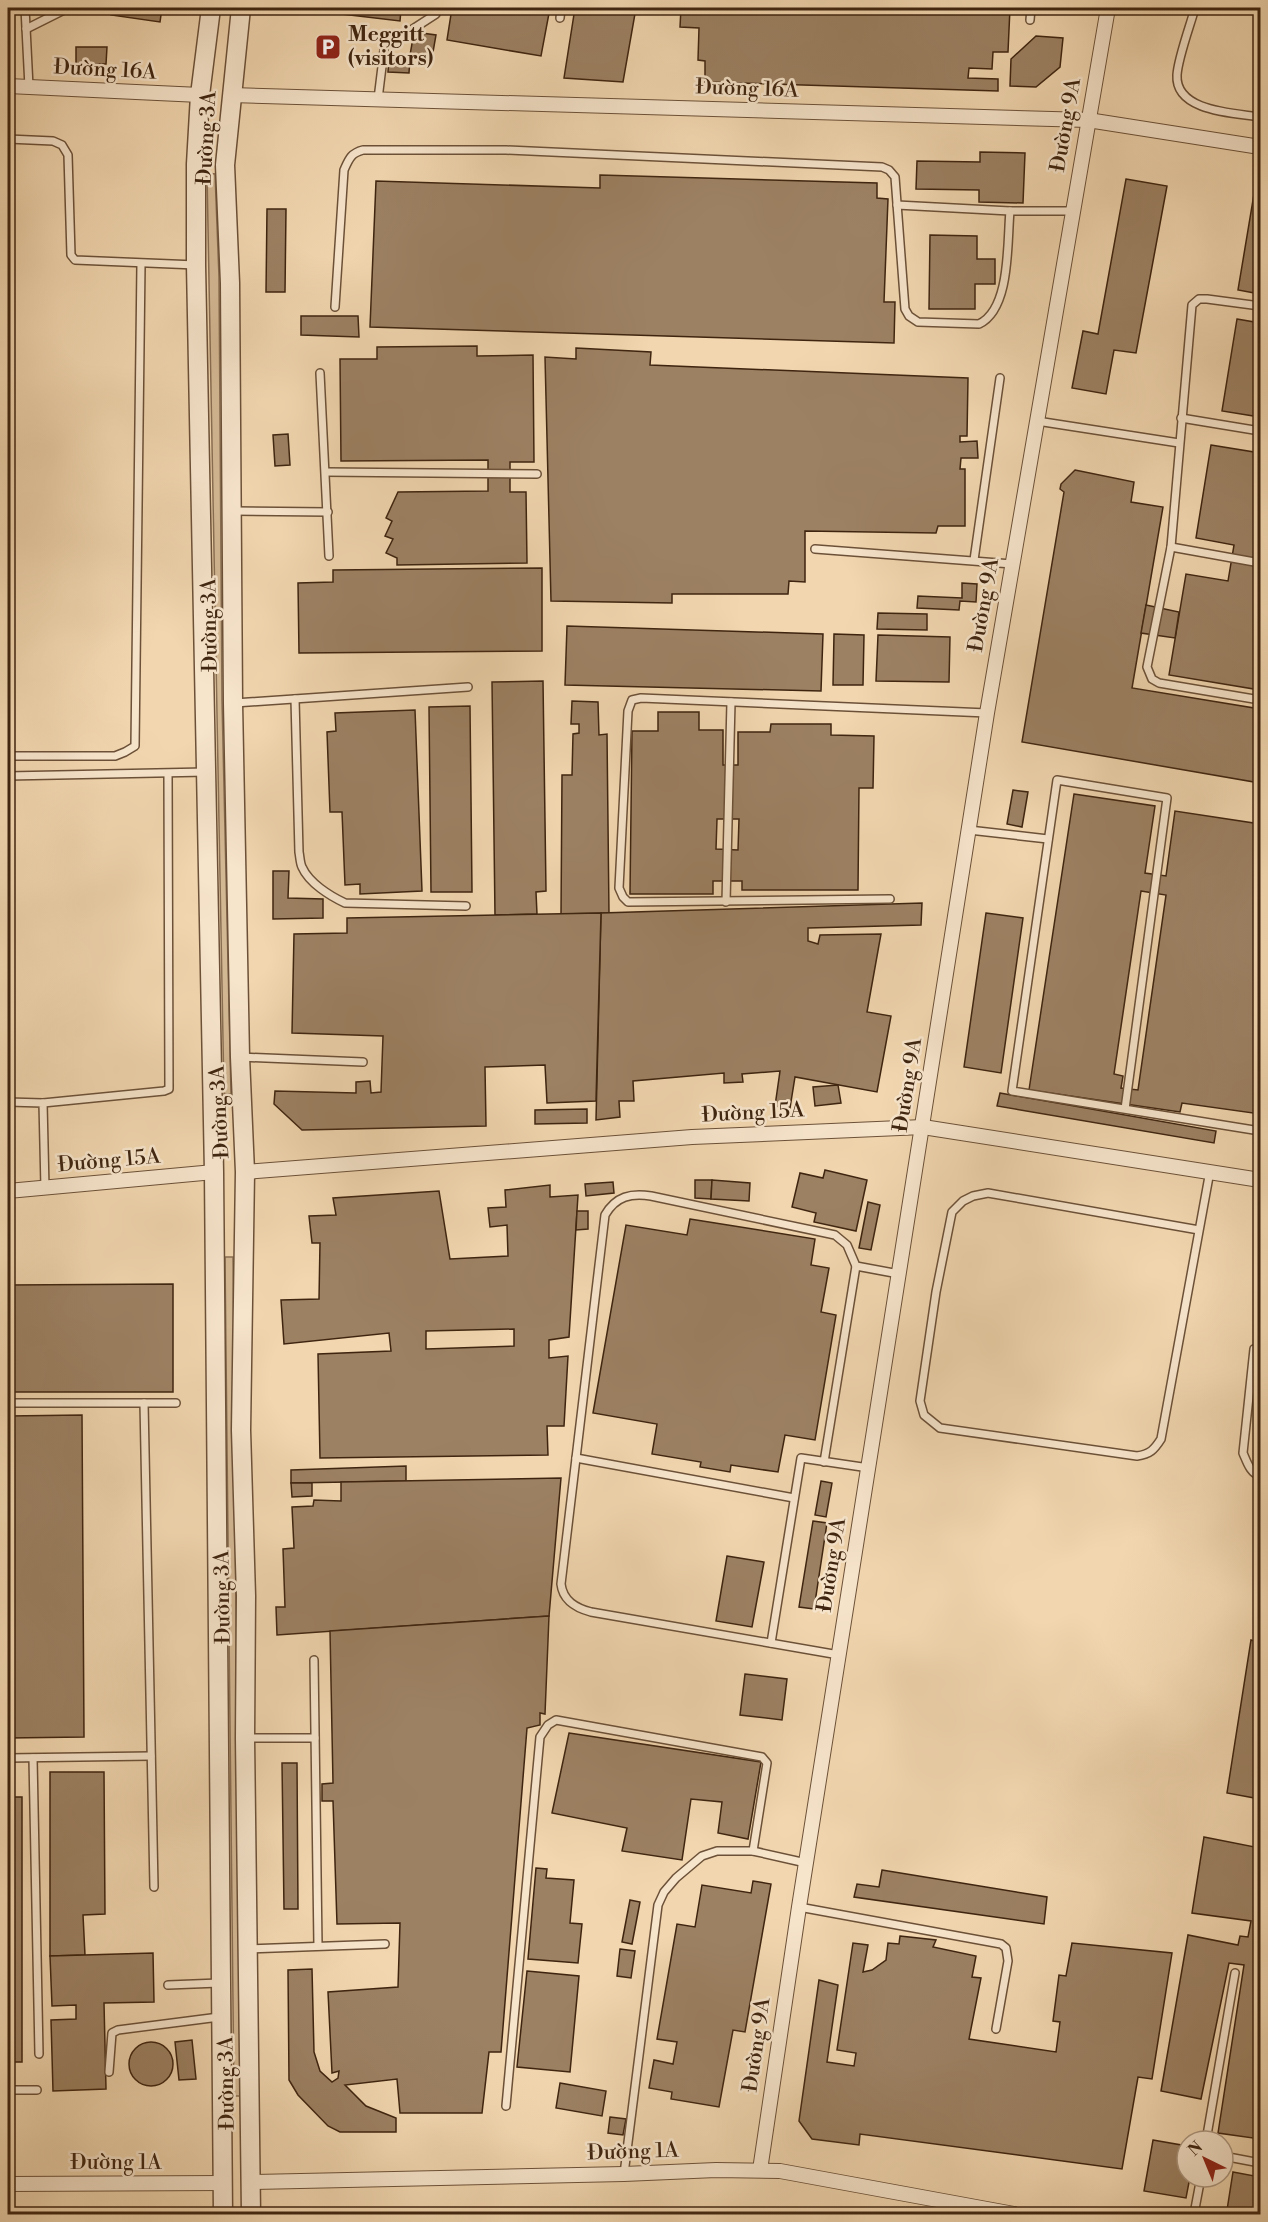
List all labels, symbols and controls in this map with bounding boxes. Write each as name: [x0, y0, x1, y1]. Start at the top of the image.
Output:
place label: Meggitt (visitors): [348, 22, 433, 72]
parking icon: Meggitt (visitors): [313, 32, 343, 62]
street label: Đường 16A: [53, 54, 158, 86]
street label: Đường 16A: [695, 74, 800, 104]
street label: Đường 9A: [1045, 75, 1087, 174]
street label: Đường 3A: [192, 90, 222, 186]
street label: Đường 9A: [963, 555, 1005, 654]
street label: Đường 3A: [196, 577, 224, 672]
street label: Đường 9A: [888, 1035, 928, 1134]
street label: Đường 3A: [205, 1064, 235, 1160]
street label: Đường 15A: [701, 1097, 806, 1129]
street label: Đường 15A: [57, 1144, 162, 1178]
street label: Đường 9A: [812, 1515, 852, 1614]
street label: Đường 3A: [209, 1549, 237, 1644]
street label: Đường 9A: [738, 1996, 777, 2094]
street label: Đường 3A: [213, 2035, 241, 2130]
north arrow: [1175, 2129, 1235, 2189]
street label: Đường 1A: [587, 2137, 680, 2167]
text: N: [1184, 2137, 1207, 2160]
street label: Đường 1A: [70, 2150, 162, 2176]

